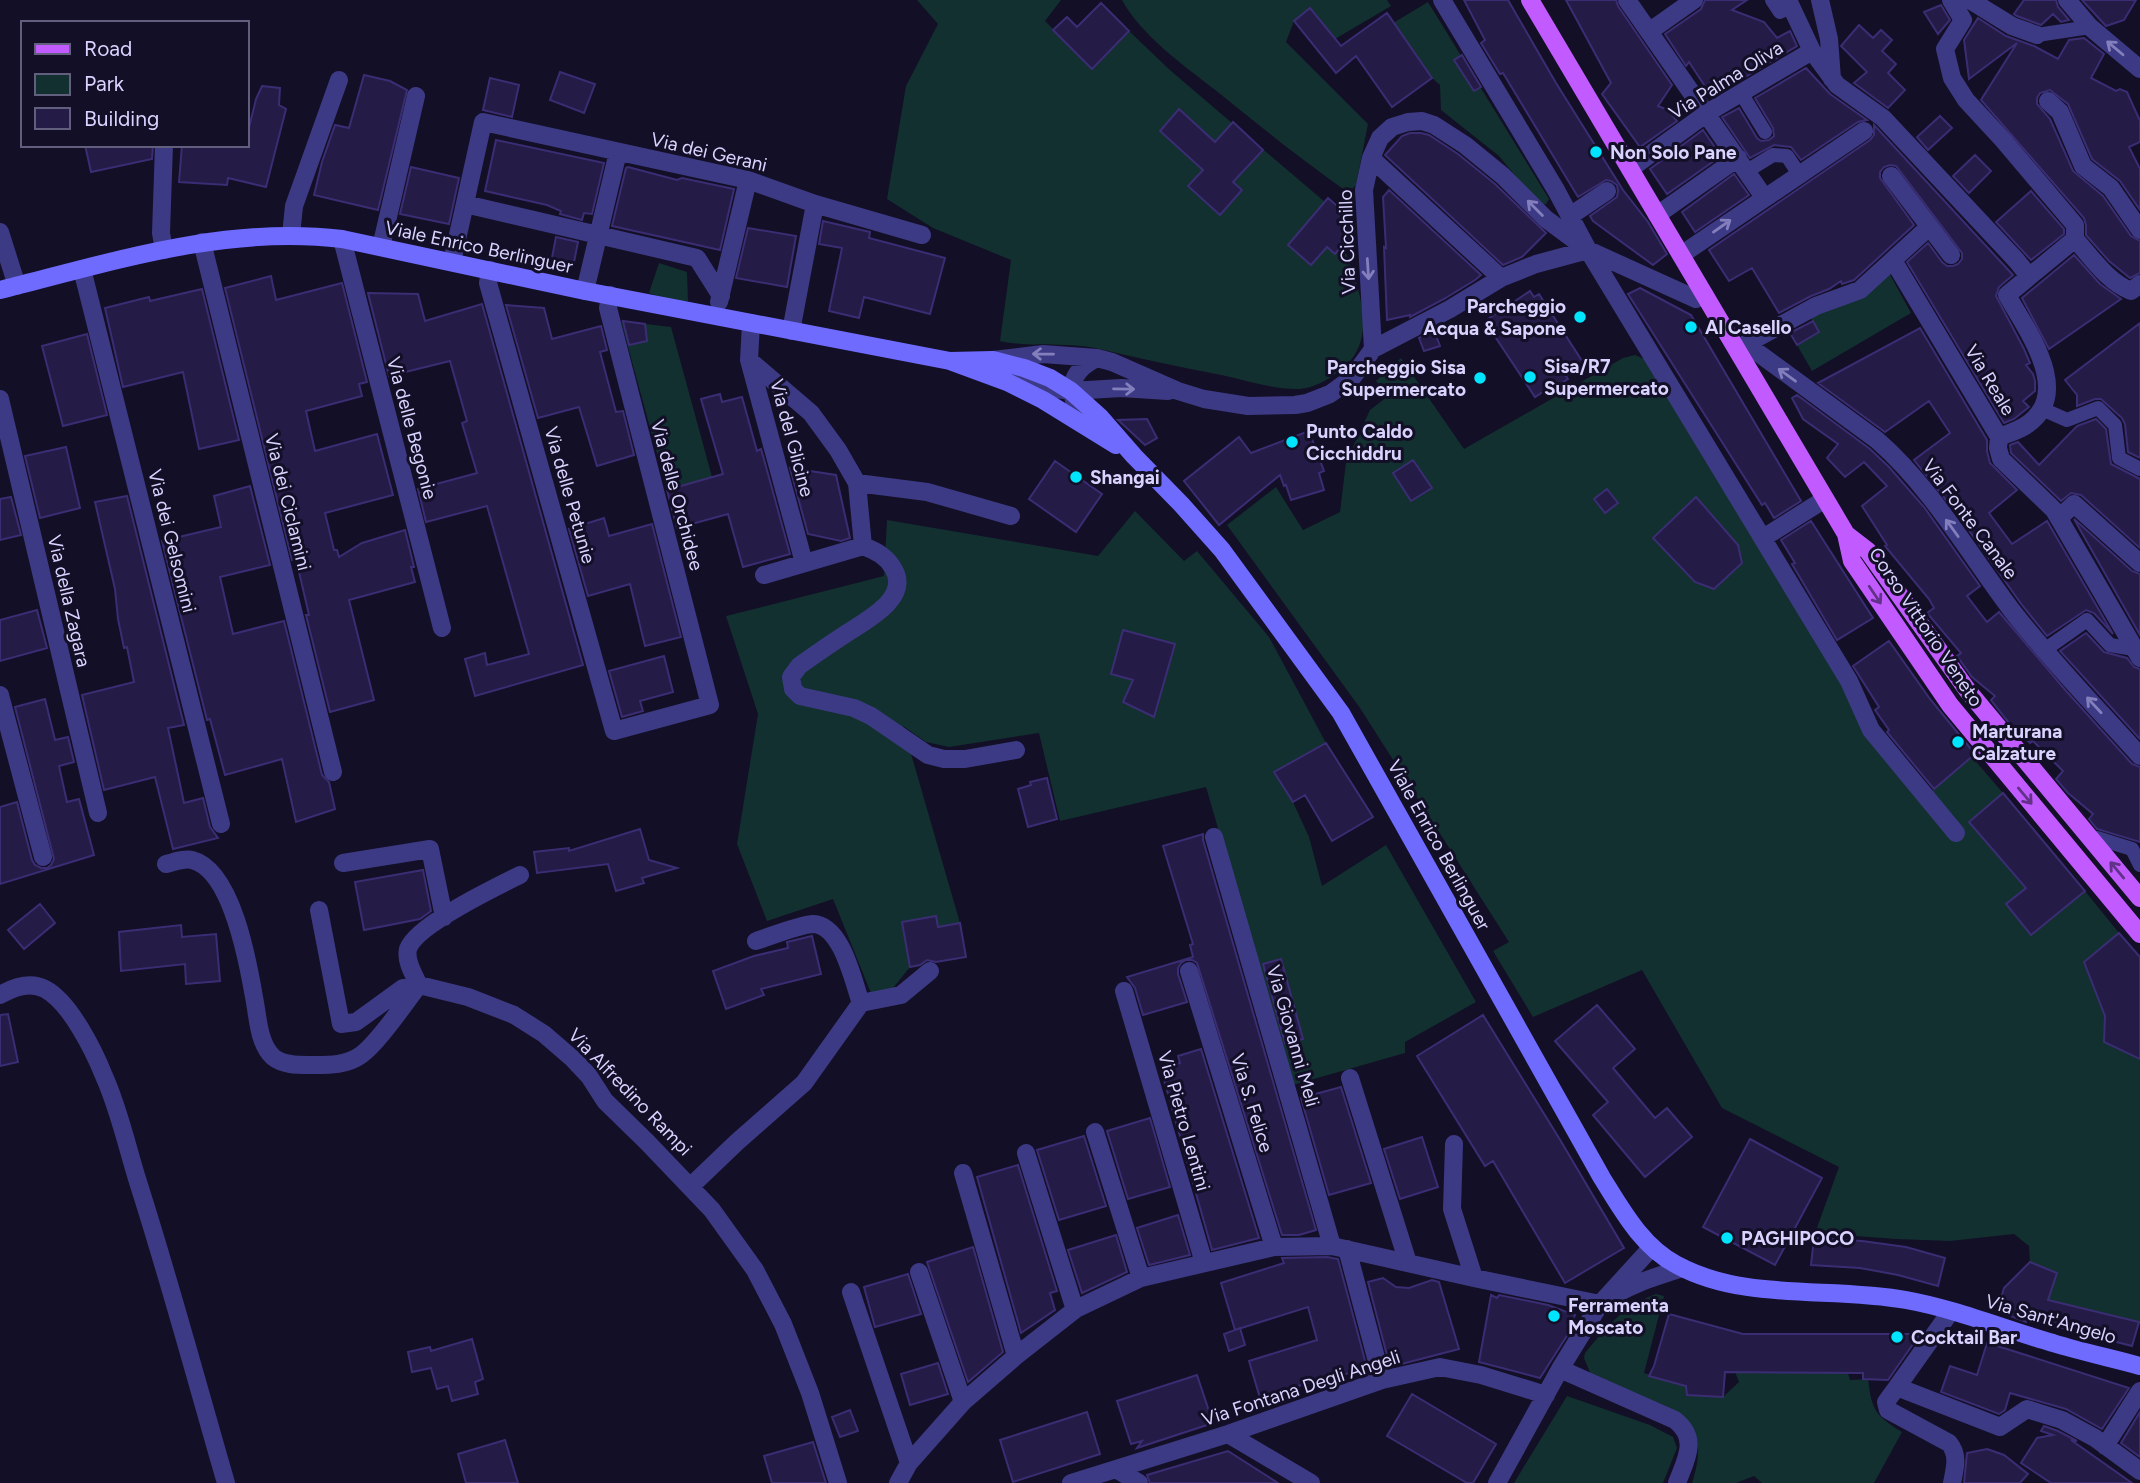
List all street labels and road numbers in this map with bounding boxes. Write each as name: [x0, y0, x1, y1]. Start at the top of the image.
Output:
street label: Via Palma Oliva: [1665, 36, 1787, 124]
street label: Via dei Gerani: [649, 127, 769, 177]
street label: Via Cicchillo: [1334, 189, 1360, 295]
street label: Viale Enrico Berlinguer: [383, 216, 576, 278]
street label: Via Reale: [1960, 340, 2020, 420]
street label: Via delle Begonie: [382, 354, 442, 502]
street label: Via del Glicine: [765, 377, 819, 499]
street label: Via delle Orchidee: [646, 417, 708, 573]
street label: Via delle Petunie: [539, 424, 601, 566]
street label: Via dei Ciclamini: [260, 431, 316, 573]
street label: Via Fonte Canale: [1917, 454, 2023, 584]
street label: Via dei Gelsomini: [143, 467, 201, 615]
street label: Via della Zagara: [43, 533, 95, 669]
street label: Corso Vittorio Veneto: [1864, 543, 1988, 711]
street label: Viale Enrico Berlinguer: [1383, 756, 1496, 935]
street label: Via Giovanni Meli: [1262, 963, 1324, 1109]
street label: Via Alfredino Rampi: [563, 1024, 697, 1160]
street label: Via Pietro Lentini: [1153, 1048, 1215, 1194]
street label: Via S. Felice: [1226, 1051, 1278, 1155]
street label: Via Sant'Angelo: [1983, 1289, 2119, 1349]
street label: Via Fontana Degli Angeli: [1199, 1345, 1403, 1431]

